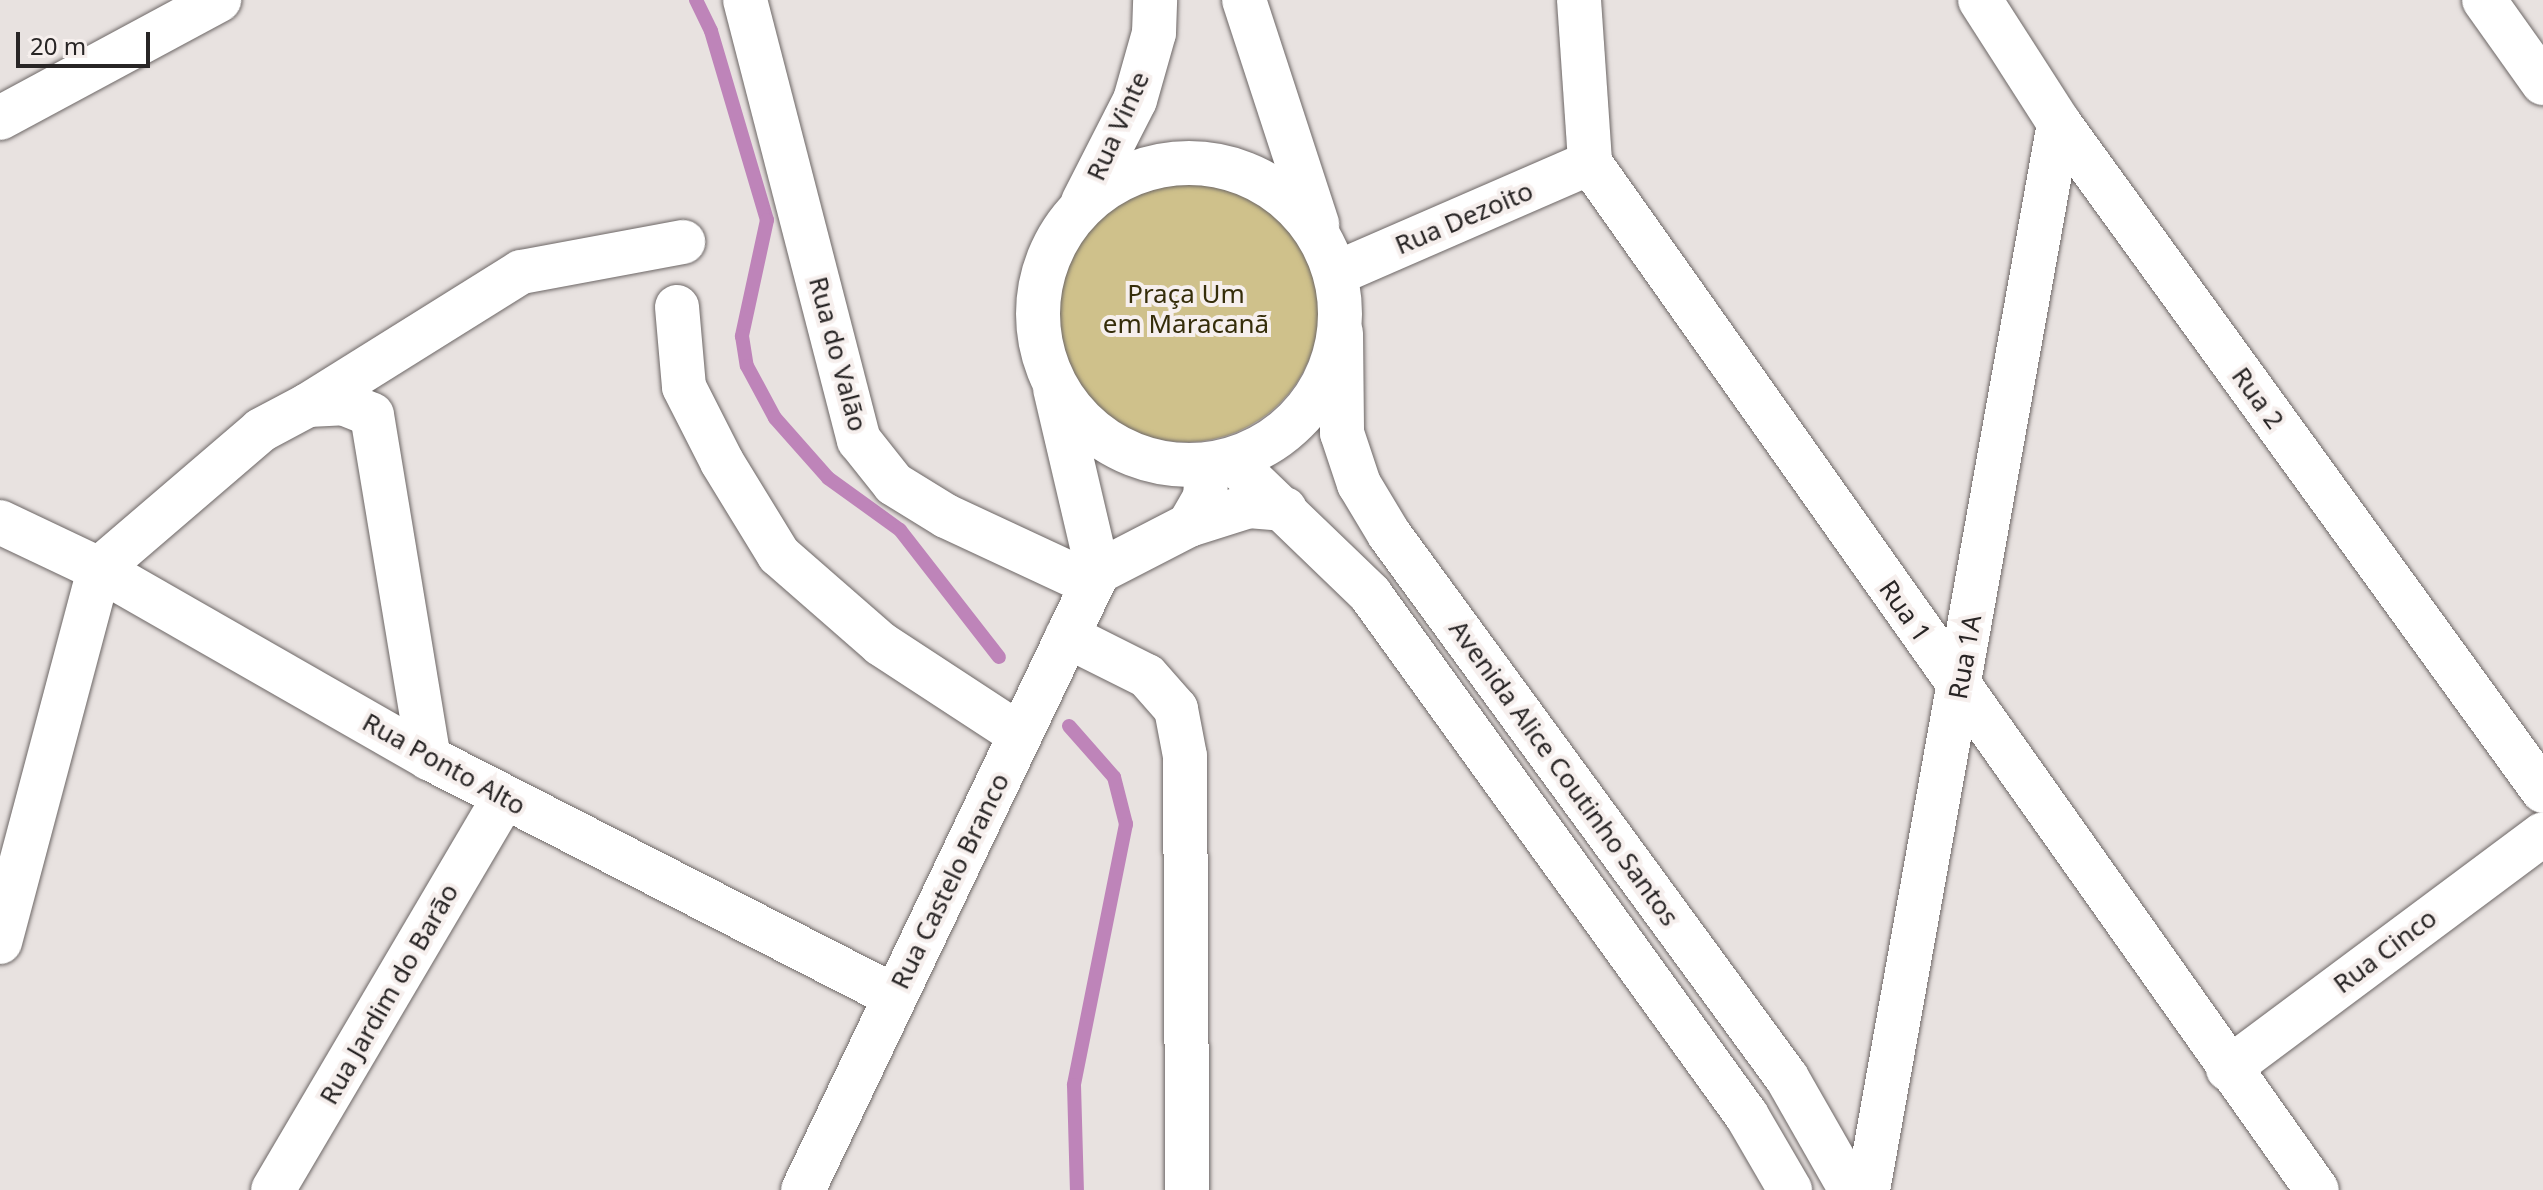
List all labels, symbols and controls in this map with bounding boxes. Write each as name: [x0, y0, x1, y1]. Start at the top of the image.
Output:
scale bar: [20, 16, 154, 66]
text: 20 m: [30, 29, 86, 62]
street label: Rua Vinte: [1080, 67, 1156, 185]
street label: Rua Dezoito: [1390, 175, 1538, 261]
street label: Rua do Valão: [802, 273, 874, 435]
park label: Praça Um em Maracanã: [1103, 278, 1269, 340]
street label: Rua 2: [2225, 361, 2291, 435]
street label: Rua 1: [1873, 574, 1937, 648]
street label: Rua 1A: [1942, 612, 1988, 702]
street label: Avenida Alice Coutinho Santos: [1443, 614, 1685, 932]
street label: Rua Ponto Alto: [357, 706, 531, 822]
street label: Rua Castelo Branco: [884, 768, 1016, 994]
street label: Rua Jardim do Barão: [313, 878, 465, 1110]
street label: Rua Cinco: [2327, 902, 2443, 1000]

